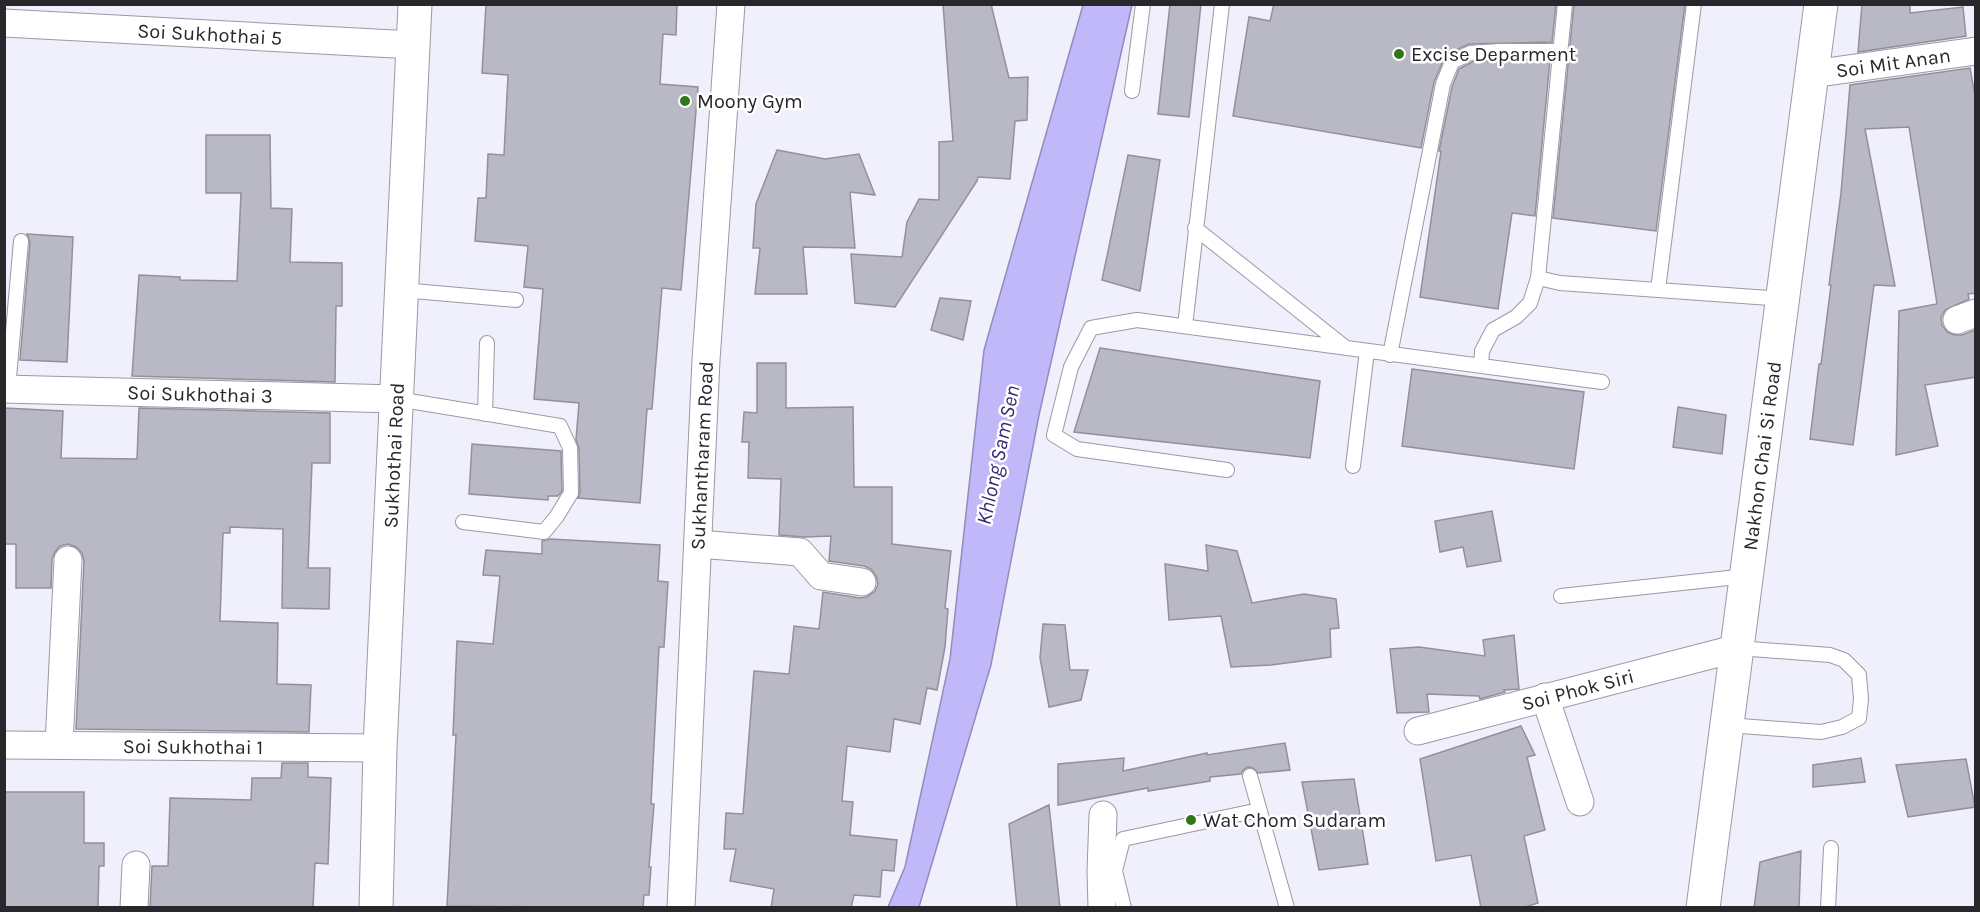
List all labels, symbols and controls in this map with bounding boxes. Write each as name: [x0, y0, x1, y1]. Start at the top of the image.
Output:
street label: Soi Sukhothai 5: [137, 19, 283, 49]
place label: Excise Deparment: [1411, 43, 1577, 66]
street label: Soi Mit Anan: [1834, 43, 1952, 82]
marker: Excise Deparment: [1392, 47, 1406, 61]
place label: Moony Gym: [697, 90, 803, 113]
marker: Moony Gym: [678, 94, 692, 108]
street label: Nakhon Chai Si Road: [1738, 360, 1786, 552]
street label: Sukhantharam Road: [686, 361, 717, 550]
street label: Soi Sukhothai 3: [127, 381, 273, 407]
street label: Sukhothai Road: [379, 382, 409, 529]
water label: Khlong Sam Sen: [972, 383, 1024, 527]
street label: Soi Phok Siri: [1519, 664, 1636, 715]
street label: Soi Sukhothai 1: [123, 734, 263, 759]
place label: Wat Chom Sudaram: [1203, 809, 1386, 832]
marker: Wat Chom Sudaram: [1184, 813, 1198, 827]

